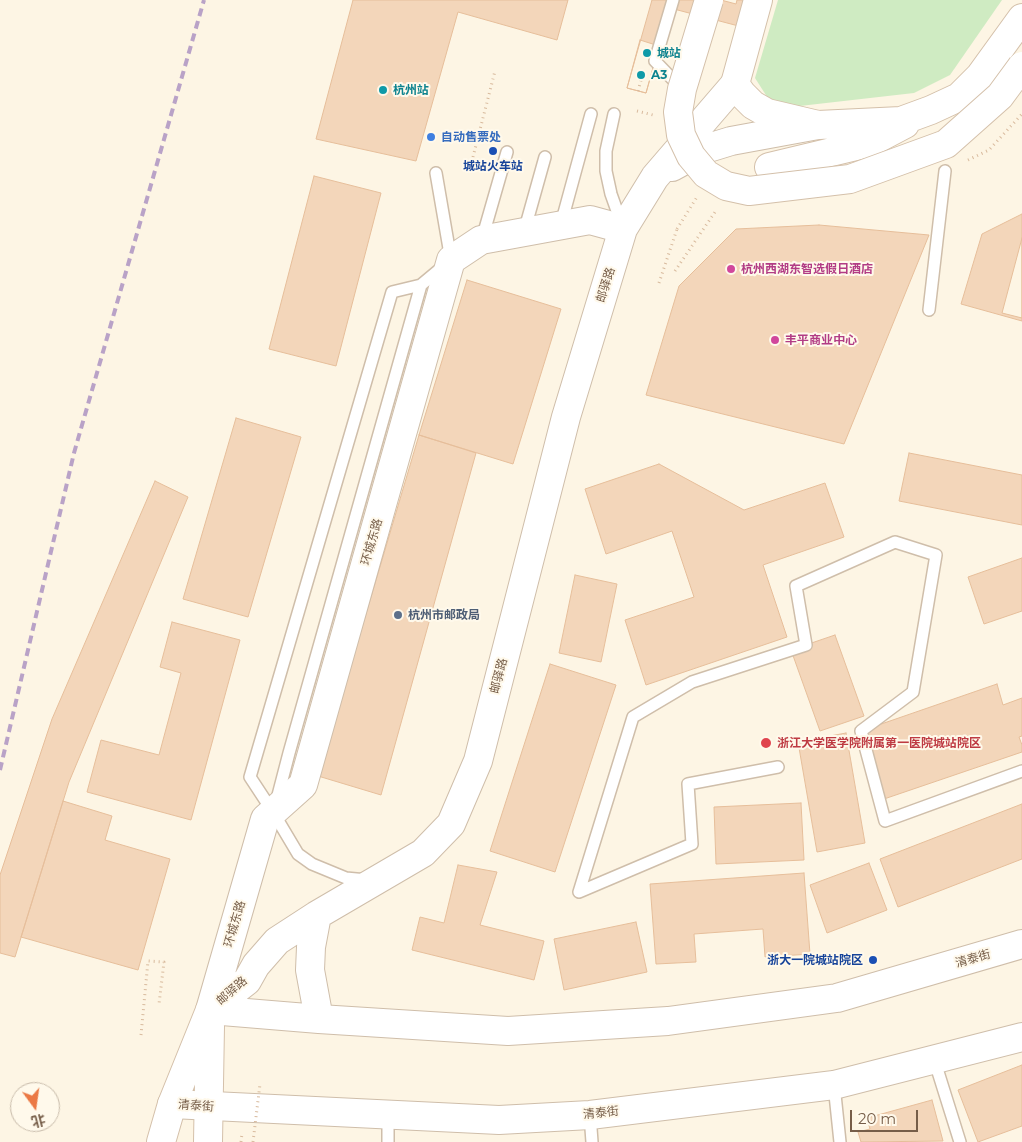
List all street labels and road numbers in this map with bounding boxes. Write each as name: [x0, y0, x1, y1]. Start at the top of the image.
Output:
street label: 邮驿路: [594, 266, 618, 304]
street label: 环城东路: [358, 517, 386, 567]
street label: 邮驿路: [488, 657, 510, 695]
street label: 环城东路: [221, 899, 249, 949]
street label: 清泰街: [954, 947, 992, 971]
street label: 邮驿路: [214, 974, 250, 1008]
street label: 清泰街: [178, 1098, 214, 1114]
street label: 清泰街: [582, 1104, 620, 1122]

